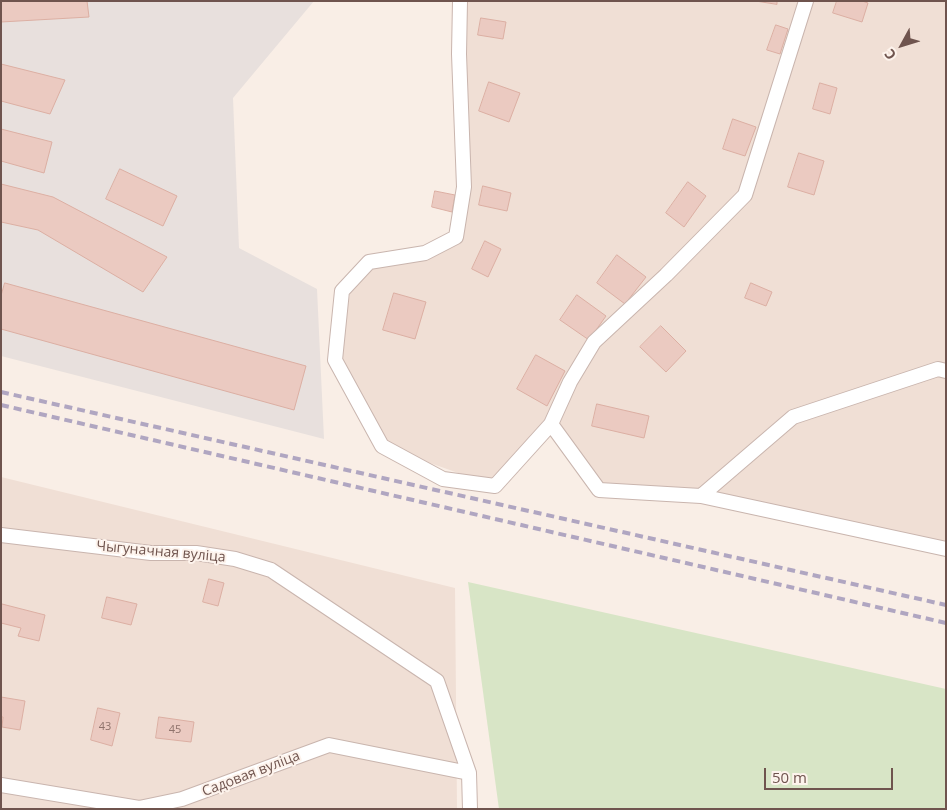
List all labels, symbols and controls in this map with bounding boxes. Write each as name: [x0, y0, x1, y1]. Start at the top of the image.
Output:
north arrow: [877, 20, 927, 70]
text: С: [880, 45, 900, 64]
street label: Чыгуначная вуліца: [96, 538, 226, 566]
house number: 43: [99, 720, 111, 734]
house number: 45: [169, 723, 181, 737]
street label: Садовая вуліца: [200, 748, 302, 800]
scale bar: [767, 758, 896, 790]
text: 50 m: [772, 767, 807, 787]

